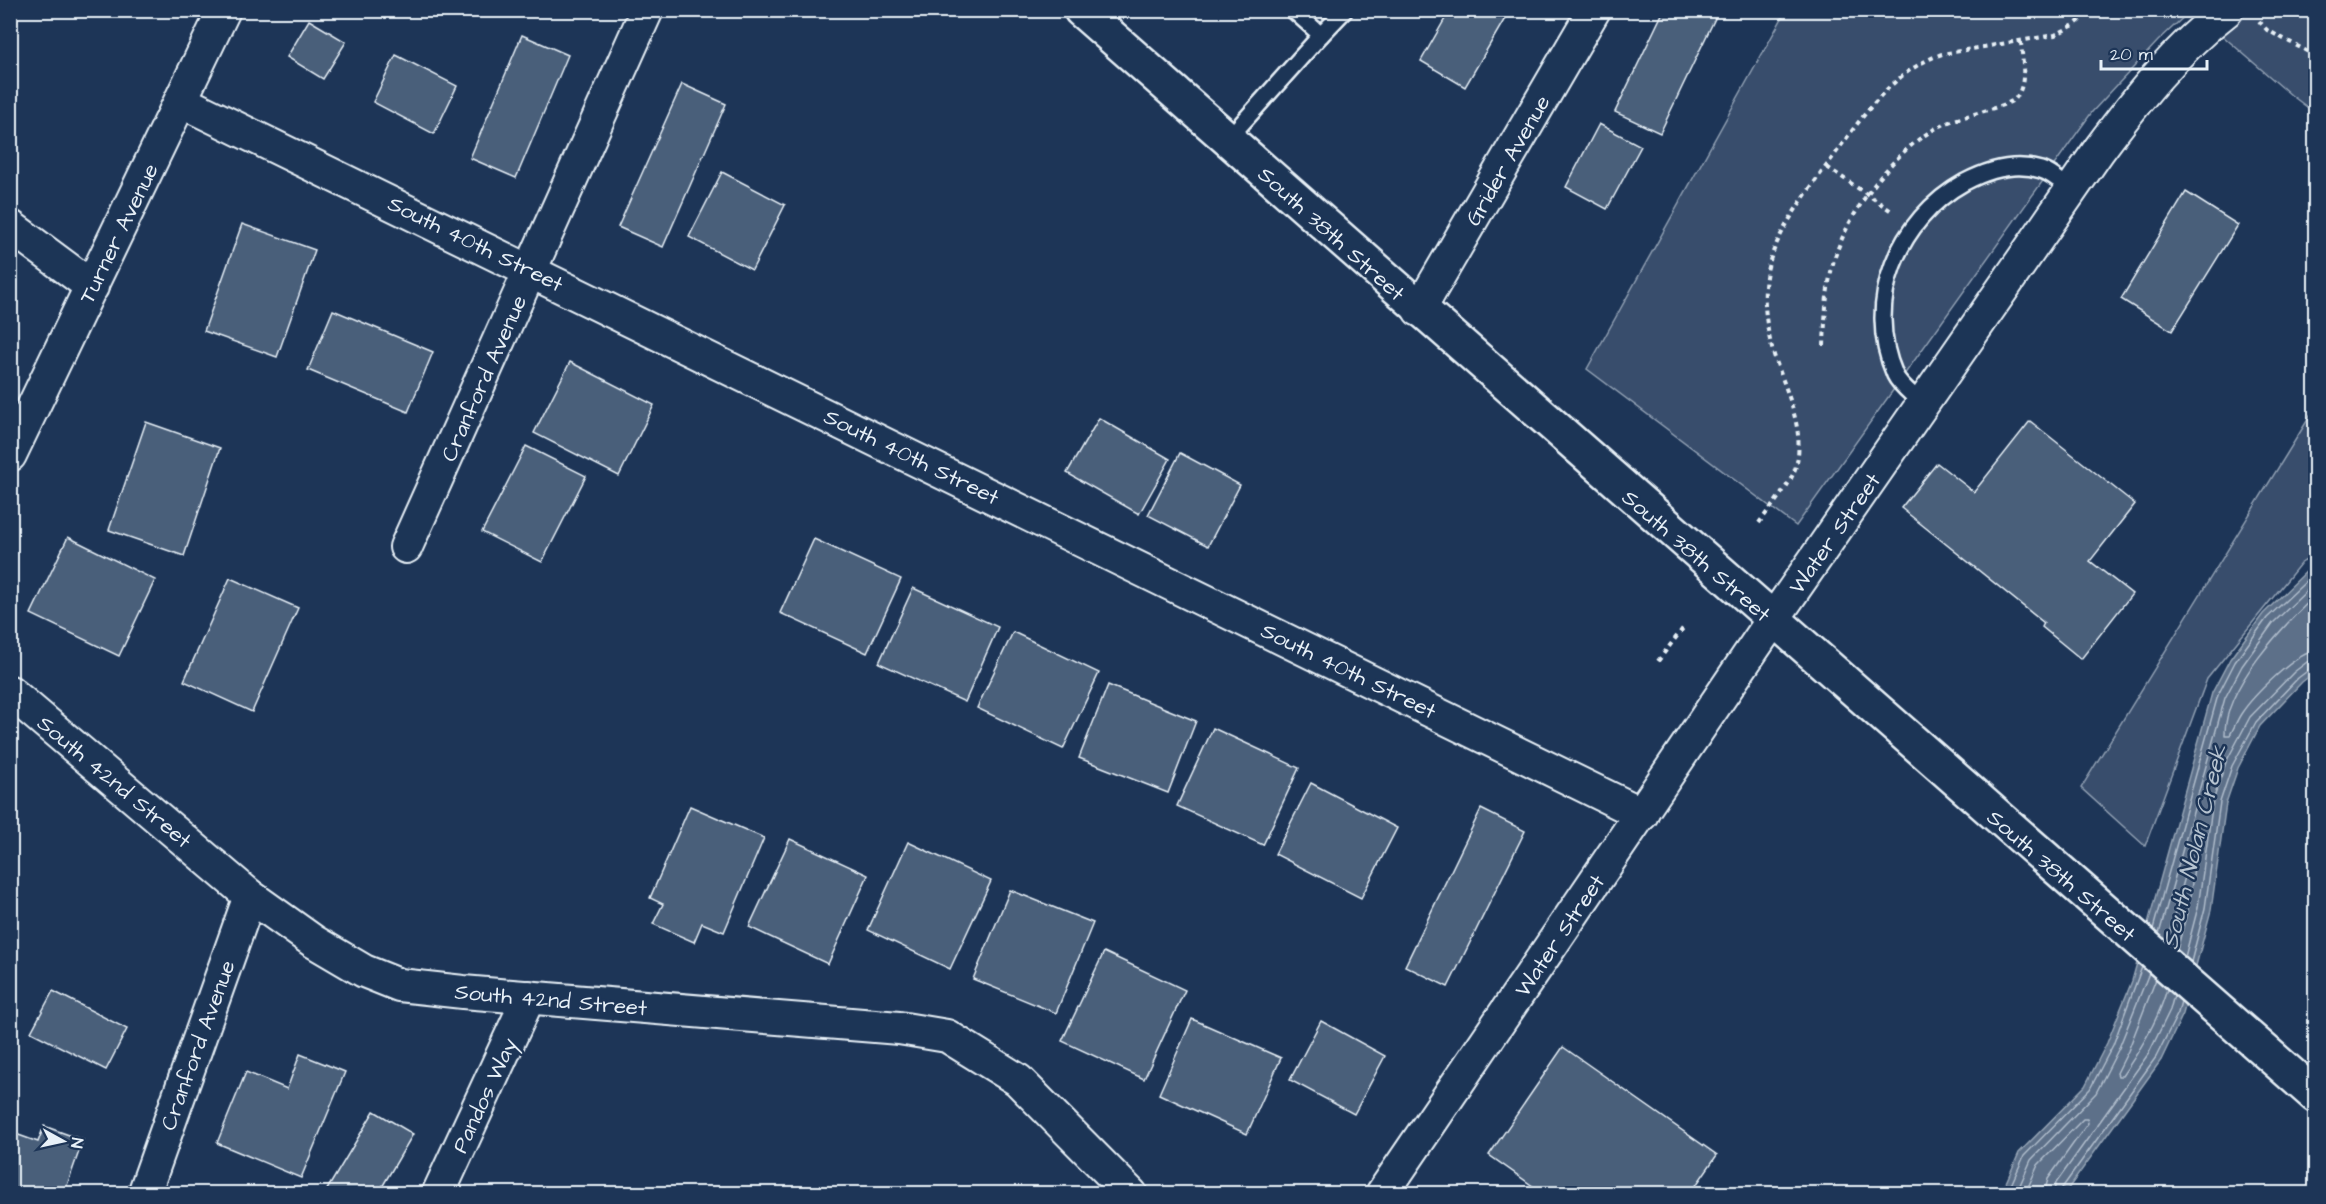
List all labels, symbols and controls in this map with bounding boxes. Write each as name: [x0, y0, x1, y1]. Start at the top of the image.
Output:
scale bar: [2101, 33, 2208, 71]
text: 20 m: [2110, 42, 2153, 67]
street label: Grider Avenue: [1458, 90, 1558, 232]
street label: Turner Avenue: [72, 158, 167, 309]
street label: South 38th Street: [1251, 160, 1411, 309]
street label: South 40th Street: [382, 188, 568, 300]
street label: Cranford Avenue: [434, 290, 535, 467]
street label: South 40th Street: [818, 401, 1004, 513]
street label: Water Street: [1782, 467, 1889, 601]
street label: South 38th Street: [1615, 483, 1777, 630]
street label: South 40th Street: [1255, 615, 1441, 727]
street label: South 42nd Street: [30, 708, 198, 856]
water label: South Nolan Creek: [2153, 740, 2237, 953]
street label: South 38th Street: [1980, 803, 2142, 950]
street label: Water Street: [1508, 868, 1613, 1003]
street label: Cranford Avenue: [153, 956, 244, 1135]
street label: South 42nd Street: [453, 977, 648, 1024]
street label: Pandos Way: [445, 1033, 526, 1159]
north arrow: [33, 1111, 93, 1171]
text: N: [65, 1136, 88, 1149]

